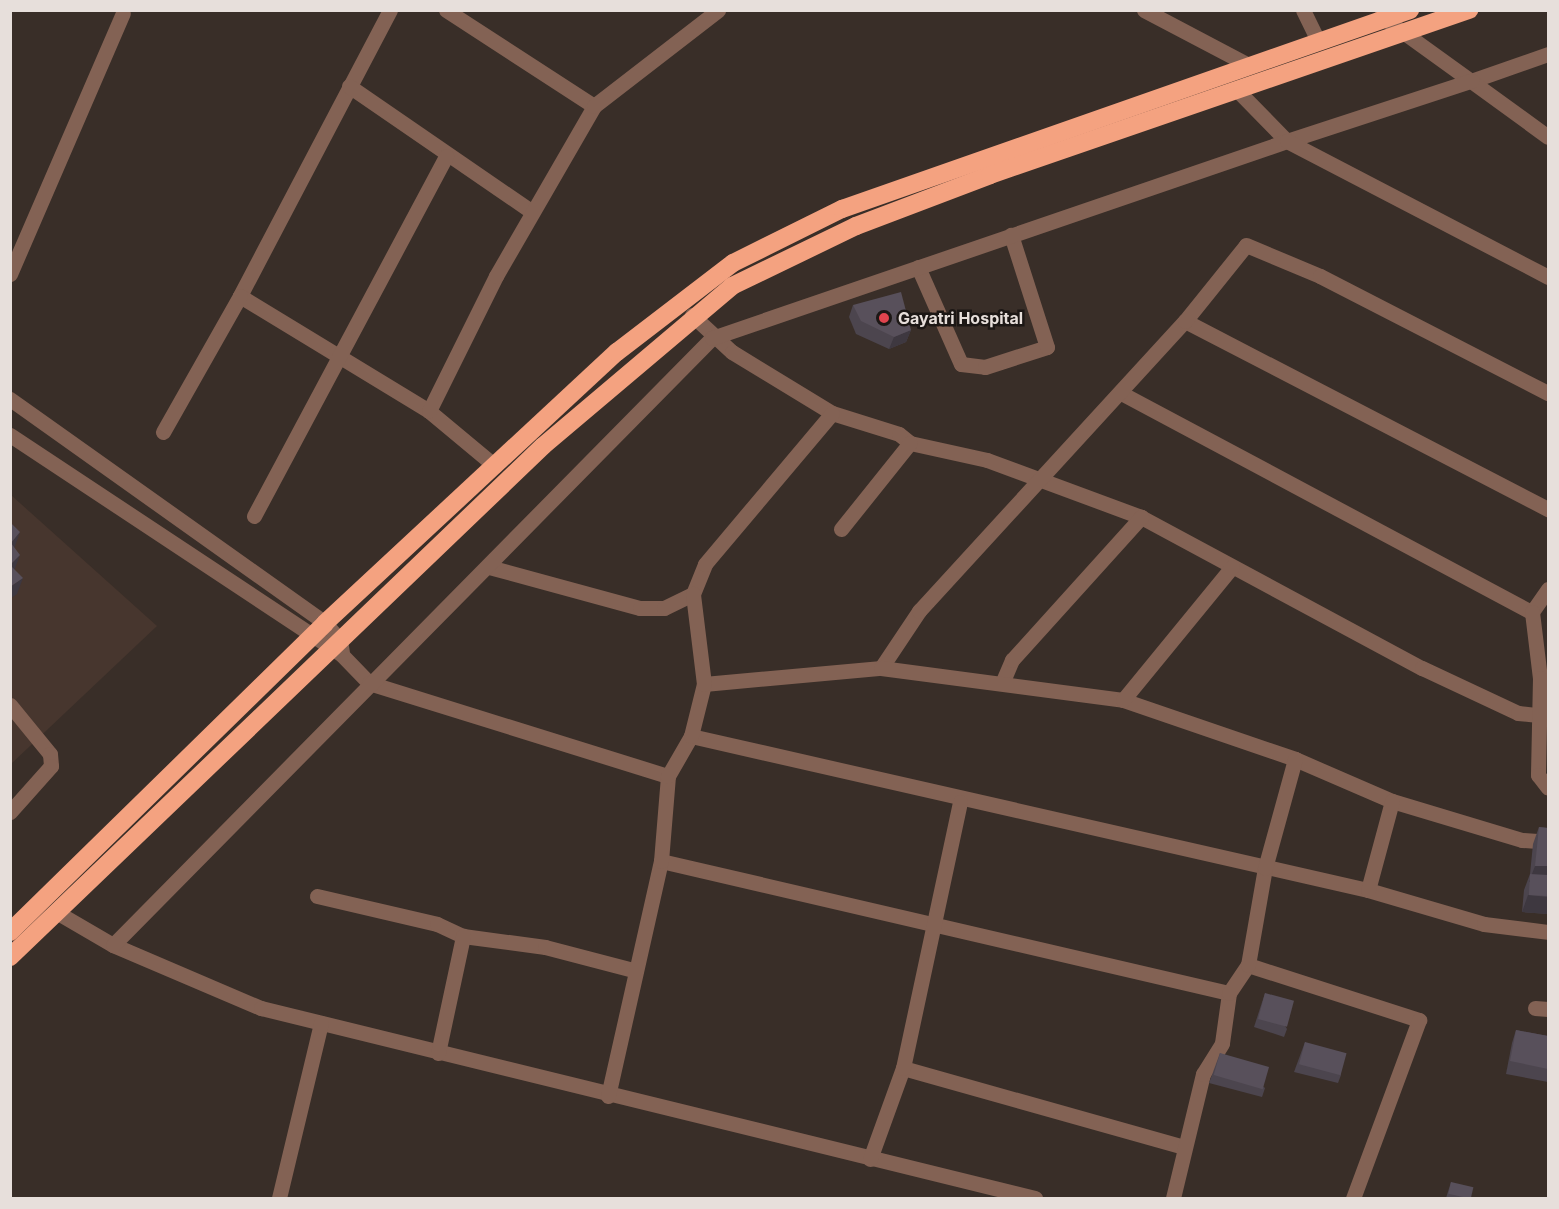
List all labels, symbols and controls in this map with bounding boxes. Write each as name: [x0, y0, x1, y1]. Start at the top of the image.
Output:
place label: Gayatri Hospital: [898, 308, 1023, 328]
marker: Gayatri Hospital: [875, 309, 893, 327]

